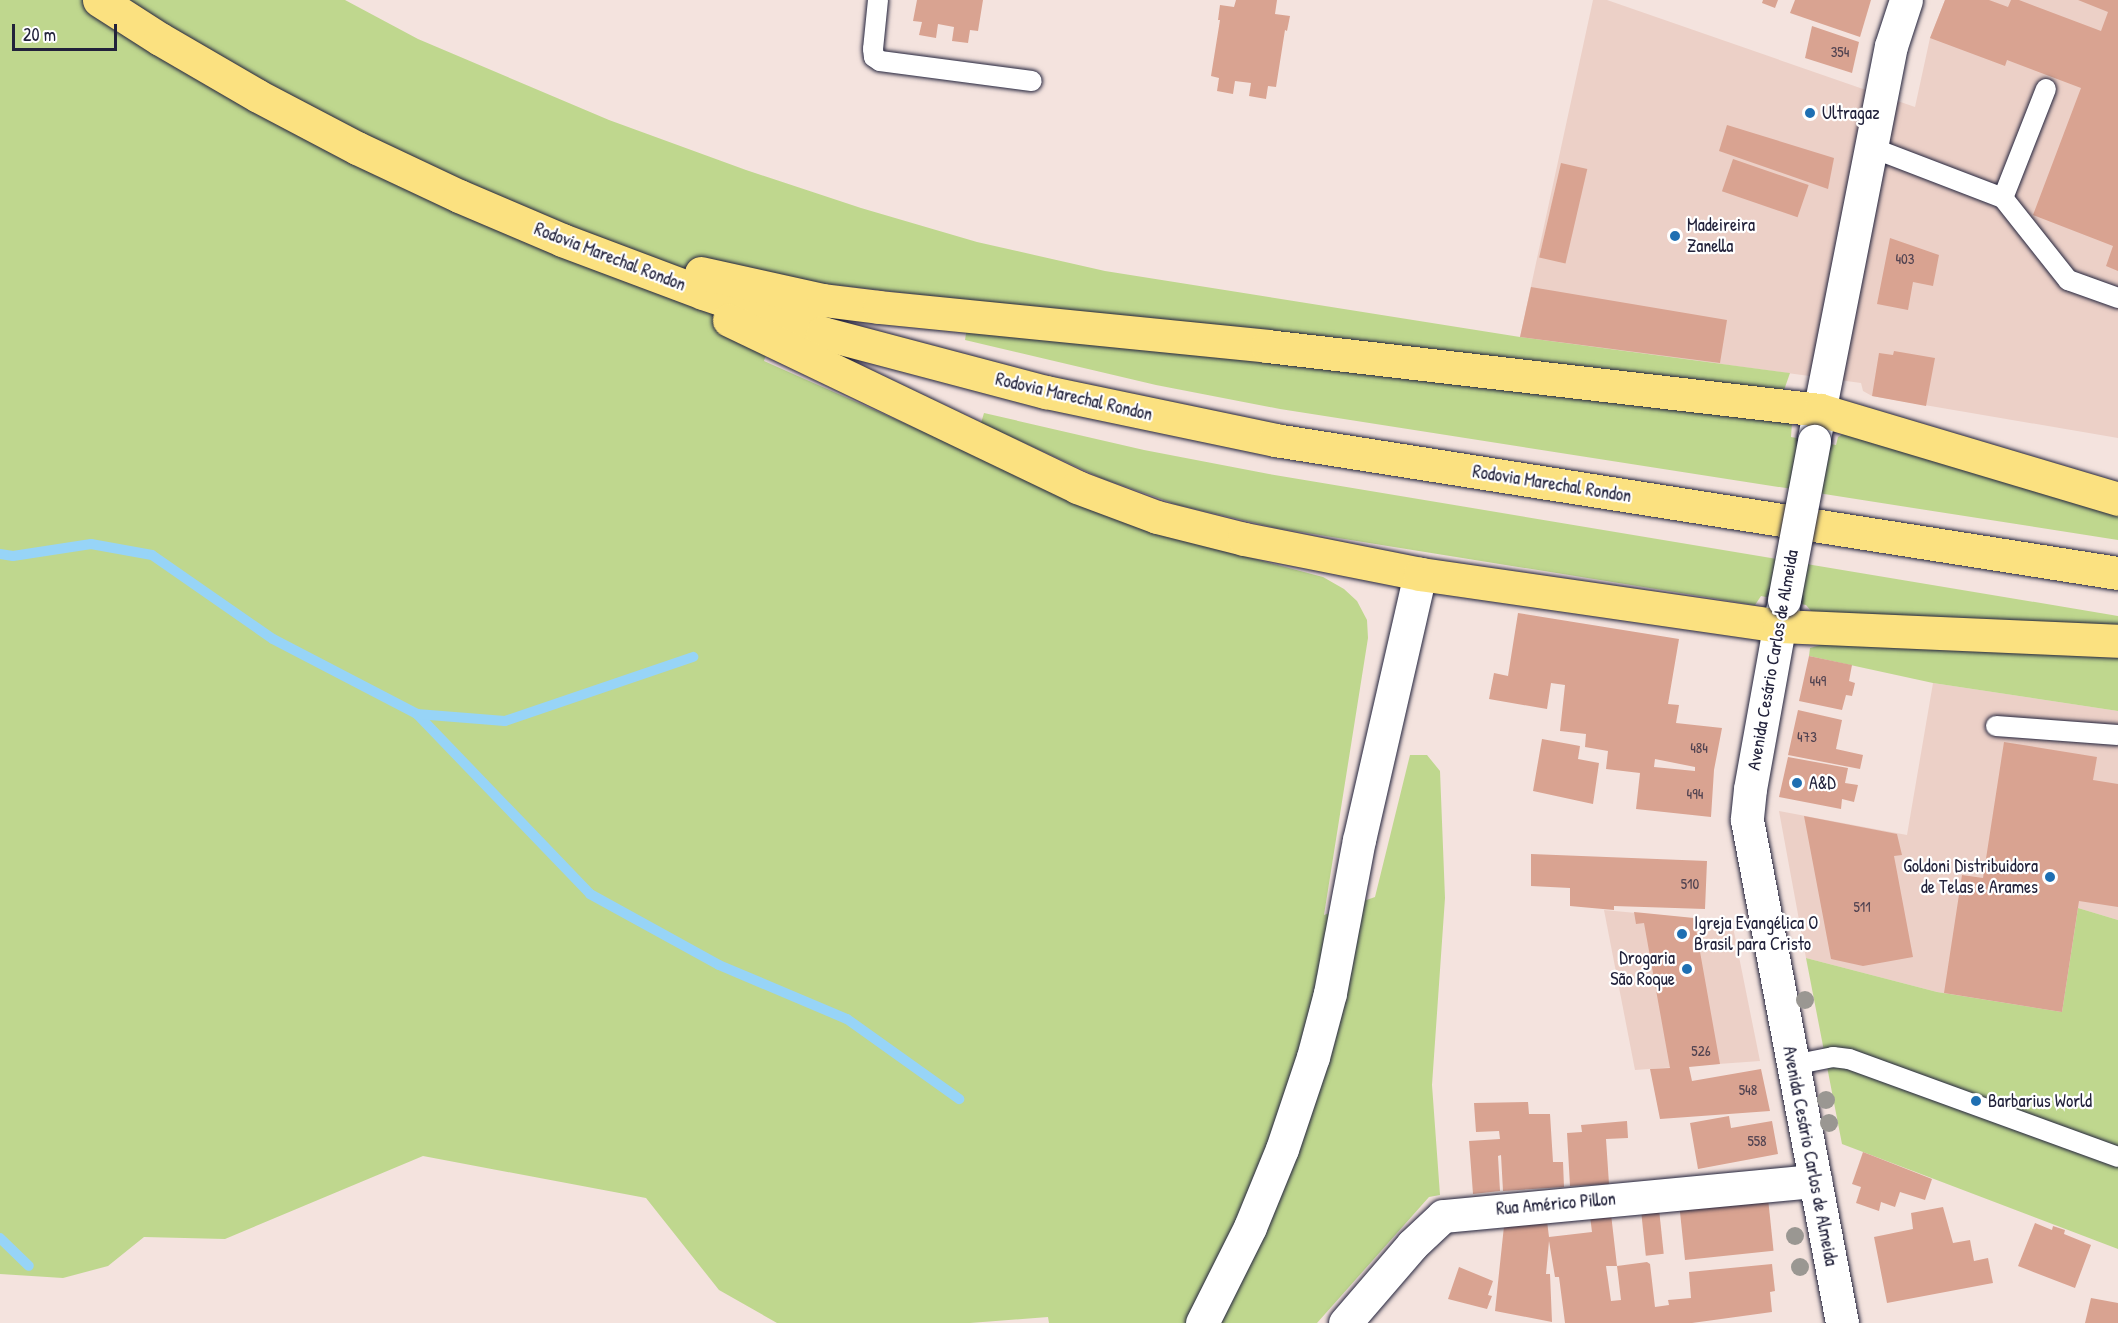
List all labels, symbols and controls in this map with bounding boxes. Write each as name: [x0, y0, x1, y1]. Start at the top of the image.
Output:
scale bar: [15, 12, 120, 50]
text: 20 m: [23, 22, 56, 47]
house number: 354: [1831, 43, 1849, 61]
place label: Ultragaz: [1822, 102, 1880, 124]
marker: Ultragaz: [1803, 106, 1817, 120]
place label: Madeireira Zanella: [1687, 215, 1755, 258]
street label: Rodovia Marechal Rondon: [531, 218, 689, 296]
marker: Madeireira Zanella: [1668, 229, 1682, 243]
house number: 403: [1895, 250, 1915, 268]
street label: Rodovia Marechal Rondon: [993, 368, 1155, 426]
street label: Rodovia Marechal Rondon: [1471, 461, 1633, 507]
street label: Avenida Cesário Carlos de Almeida: [1743, 548, 1803, 772]
house number: 449: [1810, 672, 1826, 690]
house number: 473: [1797, 728, 1817, 746]
house number: 484: [1690, 739, 1708, 757]
place label: A&D: [1809, 772, 1836, 794]
marker: A&D: [1790, 776, 1804, 790]
house number: 494: [1687, 785, 1703, 803]
place label: Goldoni Distribuidora de Telas e Arames: [1903, 856, 2038, 898]
marker: Goldoni Distribuidora de Telas e Arames: [2043, 870, 2057, 884]
house number: 510: [1681, 875, 1699, 893]
house number: 511: [1853, 898, 1871, 916]
place label: Igreja Evangélica O Brasil para Cristo: [1694, 913, 1818, 956]
marker: Igreja Evangélica O Brasil para Cristo: [1675, 927, 1689, 941]
place label: Drogaria São Roque: [1610, 948, 1675, 990]
marker: Drogaria São Roque: [1680, 962, 1694, 976]
house number: 526: [1691, 1042, 1711, 1060]
street label: Avenida Cesário Carlos de Almeida: [1778, 1044, 1842, 1268]
house number: 548: [1739, 1081, 1757, 1099]
place label: Barbarius World: [1988, 1090, 2092, 1112]
marker: Barbarius World: [1969, 1094, 1983, 1108]
house number: 558: [1747, 1132, 1767, 1150]
street label: Rua Américo Pillon: [1495, 1188, 1617, 1220]

